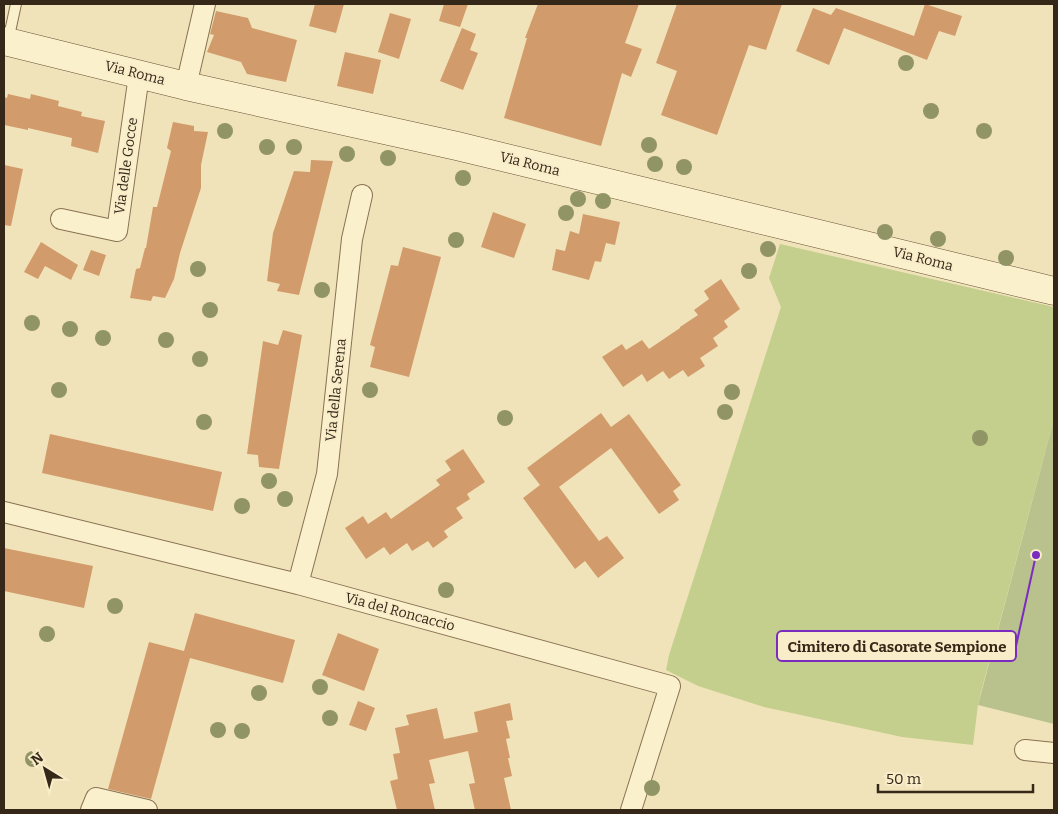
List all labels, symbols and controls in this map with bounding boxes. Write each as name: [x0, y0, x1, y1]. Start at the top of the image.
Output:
street label: Via Roma: [103, 57, 167, 89]
street label: Via delle Gocce: [111, 116, 141, 216]
street label: Via Roma: [498, 148, 562, 180]
street label: Via Roma: [891, 243, 955, 275]
street label: Via della Serena: [322, 337, 350, 442]
street label: Via del Roncaccio: [343, 589, 457, 635]
callout: Cimitero di Casorate Sempione: [777, 631, 1016, 661]
text: Cimitero di Casorate Sempione: [788, 638, 1006, 656]
north arrow: [20, 744, 70, 794]
text: N: [28, 749, 47, 769]
scale bar: [878, 762, 1033, 794]
text: 50 m: [886, 770, 922, 788]

